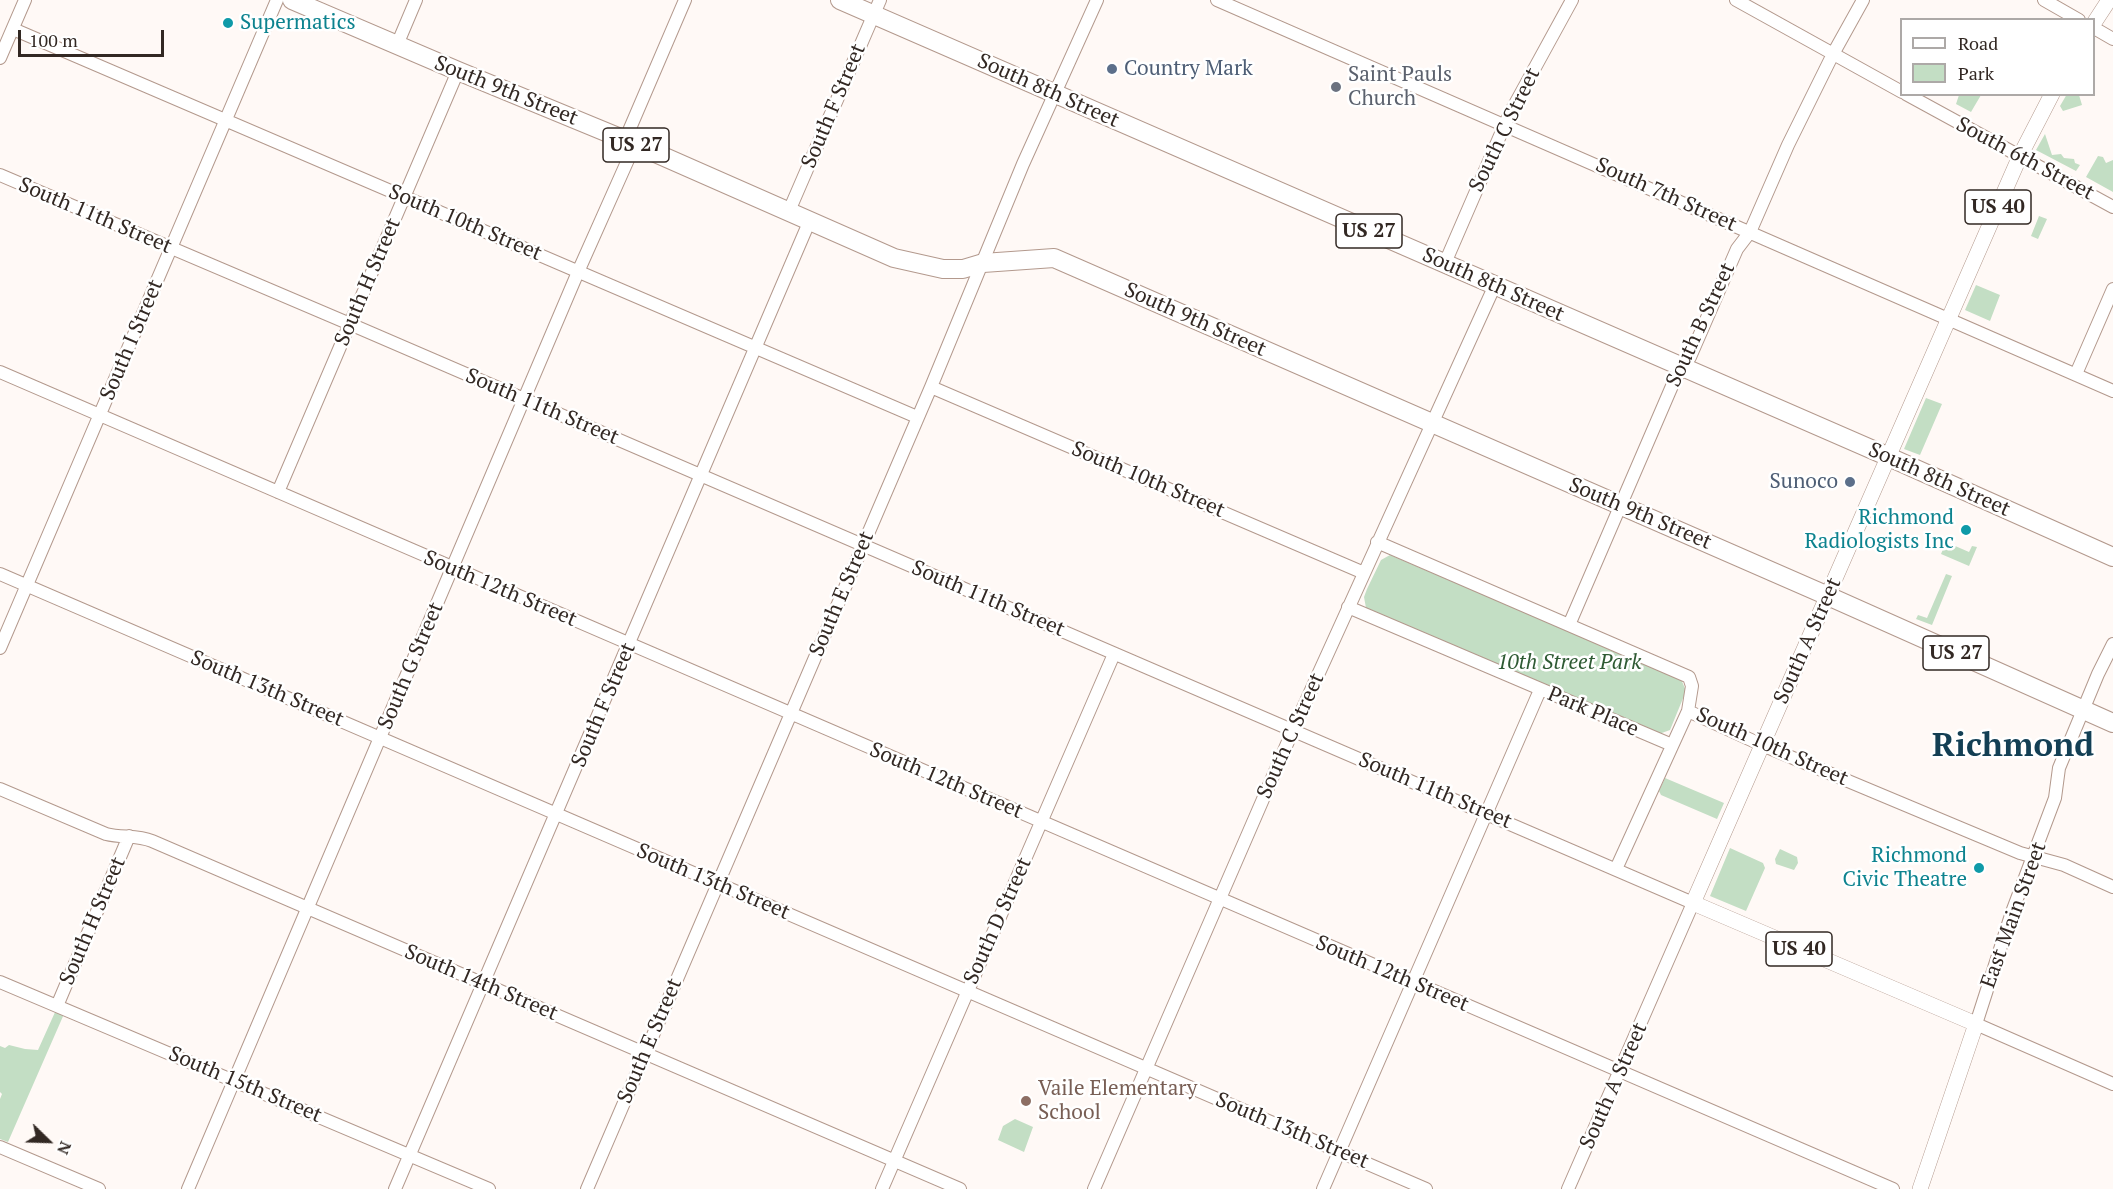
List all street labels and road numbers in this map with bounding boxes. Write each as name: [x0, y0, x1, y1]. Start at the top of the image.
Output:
street label: South F Street: [796, 40, 872, 172]
street label: South 8th Street: [973, 48, 1123, 134]
street label: South 9th Street: [431, 51, 581, 131]
street label: South C Street: [1464, 64, 1546, 196]
street label: South 6th Street: [1952, 112, 2098, 206]
road number: US 27: [603, 128, 669, 162]
street label: South 7th Street: [1592, 153, 1740, 237]
street label: South 11th Street: [15, 172, 175, 260]
street label: South 10th Street: [385, 179, 545, 267]
road number: US 40: [1965, 190, 2031, 224]
street label: South H Street: [330, 214, 406, 350]
road number: US 27: [1336, 214, 1402, 248]
street label: South 8th Street: [1418, 242, 1568, 328]
street label: South B Street: [1661, 259, 1741, 391]
street label: South I Street: [95, 276, 169, 404]
street label: South 9th Street: [1120, 277, 1270, 363]
street label: South 11th Street: [462, 363, 622, 451]
street label: South 10th Street: [1068, 436, 1228, 524]
street label: South 8th Street: [1864, 437, 2014, 523]
street label: South 9th Street: [1565, 473, 1715, 555]
street label: South E Street: [804, 528, 880, 660]
street label: South 12th Street: [420, 545, 580, 633]
street label: South 11th Street: [908, 555, 1068, 643]
street label: South A Street: [1769, 574, 1847, 708]
street label: South G Street: [373, 599, 449, 733]
road number: US 27: [1923, 636, 1989, 670]
street label: South F Street: [566, 639, 642, 771]
street label: South 13th Street: [187, 645, 347, 733]
street label: South C Street: [1252, 669, 1330, 803]
street label: Park Place: [1544, 682, 1642, 742]
street label: South 10th Street: [1692, 702, 1852, 792]
street label: South 12th Street: [866, 737, 1026, 825]
street label: South 11th Street: [1355, 747, 1515, 835]
street label: South 13th Street: [633, 838, 793, 926]
street label: East Main Street: [1976, 839, 2052, 991]
street label: South H Street: [55, 853, 131, 989]
street label: South D Street: [959, 854, 1037, 988]
street label: South 12th Street: [1312, 930, 1472, 1018]
road number: US 40: [1766, 932, 1832, 966]
street label: South 14th Street: [401, 939, 561, 1027]
street label: South E Street: [612, 975, 688, 1107]
street label: South A Street: [1575, 1019, 1653, 1153]
street label: South 15th Street: [165, 1041, 325, 1129]
street label: South 13th Street: [1212, 1087, 1372, 1175]

